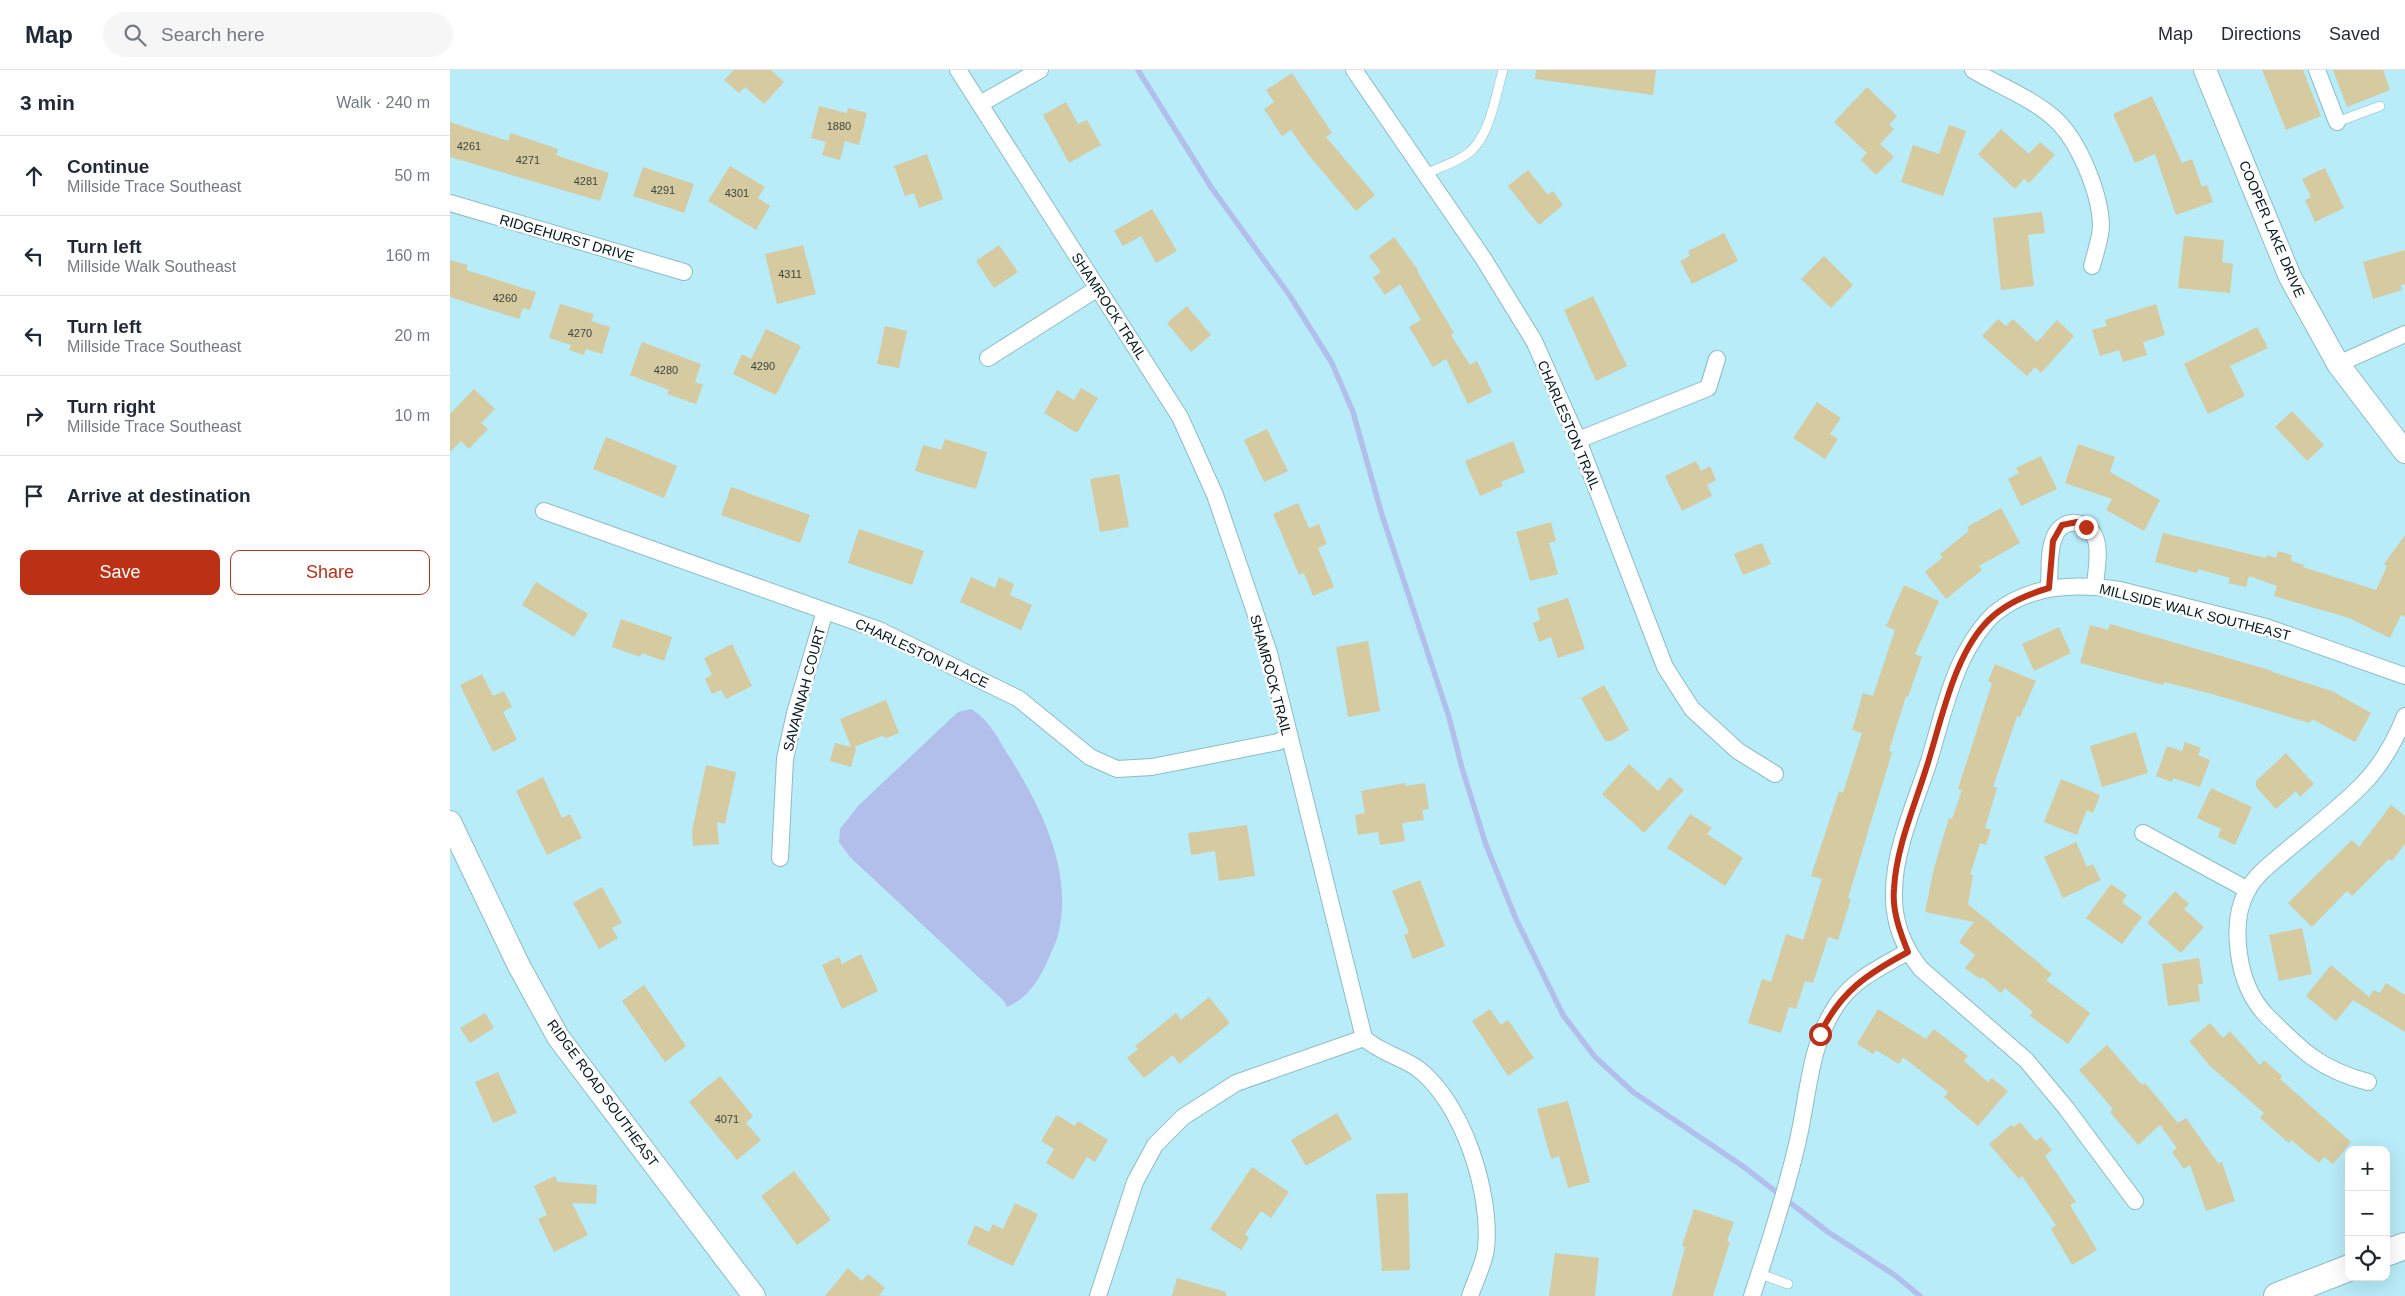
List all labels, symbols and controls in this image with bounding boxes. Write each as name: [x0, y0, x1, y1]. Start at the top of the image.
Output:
search box: [103, 12, 453, 57]
text: Map: [25, 21, 73, 48]
icon: search: [121, 21, 149, 49]
text: Search here: [161, 24, 265, 45]
text: Map: [2158, 24, 2193, 44]
text: Directions: [2221, 24, 2301, 44]
text: Saved: [2329, 24, 2380, 44]
text: 3 min: [20, 91, 75, 114]
text: Walk · 240 m: [336, 94, 430, 111]
house number: 1880: [827, 120, 851, 132]
house number: 4261: [457, 140, 481, 152]
house number: 4271: [516, 154, 540, 166]
text: Continue: [67, 156, 149, 177]
street label: COOPER LAKE DRIVE: [2236, 158, 2308, 300]
icon: ahead: [20, 162, 48, 190]
text: 50 m: [394, 167, 430, 184]
house number: 4281: [574, 175, 598, 187]
text: Millside Trace Southeast: [67, 178, 241, 195]
house number: 4291: [651, 184, 675, 196]
house number: 4301: [725, 187, 749, 199]
street label: RIDGEHURST DRIVE: [498, 211, 636, 265]
text: Turn left: [67, 236, 142, 257]
icon: left: [20, 242, 48, 270]
text: 160 m: [386, 247, 430, 264]
street label: SHAMROCK TRAIL: [1068, 250, 1150, 363]
text: Millside Walk Southeast: [67, 258, 236, 275]
house number: 4311: [778, 268, 802, 280]
house number: 4260: [493, 292, 517, 304]
text: Turn left: [67, 316, 142, 337]
icon: left: [20, 322, 48, 350]
text: 20 m: [394, 327, 430, 344]
house number: 4270: [568, 327, 592, 339]
text: Millside Trace Southeast: [67, 338, 241, 355]
street label: CHARLESTON TRAIL: [1535, 358, 1604, 492]
house number: 4290: [751, 360, 775, 372]
house number: 4280: [654, 364, 678, 376]
text: Turn right: [67, 396, 155, 417]
icon: right: [20, 402, 48, 430]
text: 10 m: [394, 407, 430, 424]
text: Millside Trace Southeast: [67, 418, 241, 435]
icon: arrive: [20, 482, 48, 510]
text: Arrive at destination: [67, 485, 251, 506]
route end: [2075, 516, 2098, 539]
button: Save: [20, 550, 220, 595]
button: Share: [230, 550, 430, 595]
street label: MILLSIDE WALK SOUTHEAST: [2098, 580, 2293, 644]
street label: SHAMROCK TRAIL: [1247, 613, 1295, 737]
street label: CHARLESTON PLACE: [853, 615, 991, 691]
street label: SAVANNAH COURT: [780, 625, 828, 753]
street label: RIDGE ROAD SOUTHEAST: [544, 1016, 662, 1170]
route start: [1809, 1023, 1832, 1046]
house number: 4071: [715, 1113, 739, 1125]
map controls: [2345, 1146, 2390, 1281]
button: +: [2345, 1146, 2390, 1191]
button: −: [2345, 1191, 2390, 1236]
button: locate: [2345, 1236, 2390, 1281]

